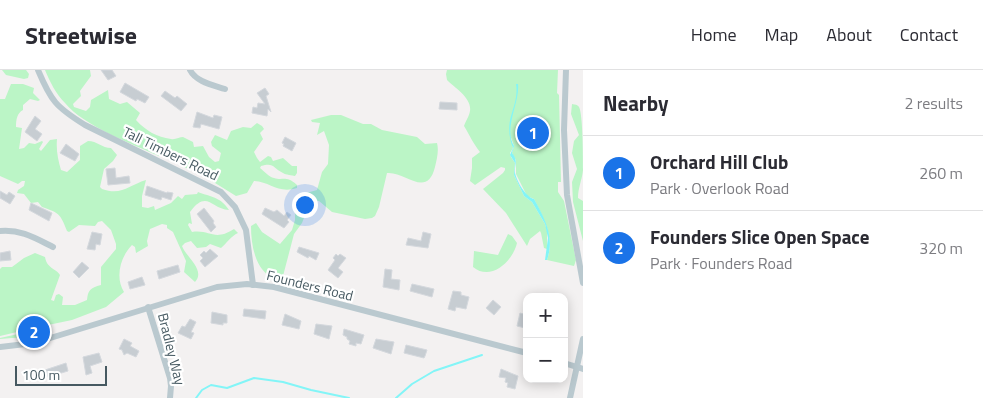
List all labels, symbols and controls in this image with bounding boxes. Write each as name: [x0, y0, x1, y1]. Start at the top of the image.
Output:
text: Streetwise: [25, 17, 137, 53]
text: Home: [691, 21, 737, 48]
text: Map: [765, 21, 798, 48]
text: About: [826, 21, 872, 48]
text: Contact: [900, 21, 958, 48]
text: Nearby: [603, 87, 668, 119]
text: 2 results: [904, 91, 963, 115]
pin: 1: [517, 114, 549, 152]
street label: Tall Timbers Road: [120, 121, 222, 185]
text: Orchard Hill Club: [650, 147, 788, 176]
text: 1: [615, 161, 623, 185]
text: 260 m: [919, 161, 963, 185]
text: Park · Overlook Road: [650, 176, 789, 200]
your location: [292, 192, 318, 218]
text: Founders Slice Open Space: [650, 222, 869, 251]
text: 2: [615, 236, 623, 260]
text: 320 m: [919, 236, 963, 260]
text: Park · Founders Road: [650, 251, 792, 275]
street label: Founders Road: [264, 264, 356, 306]
map controls: [523, 293, 568, 383]
button: +: [523, 293, 568, 338]
street label: Bradley Way: [153, 311, 191, 388]
pin: 2: [18, 313, 50, 351]
button: −: [523, 338, 568, 383]
scale bar: [15, 363, 108, 386]
text: 100 m: [22, 364, 60, 385]

